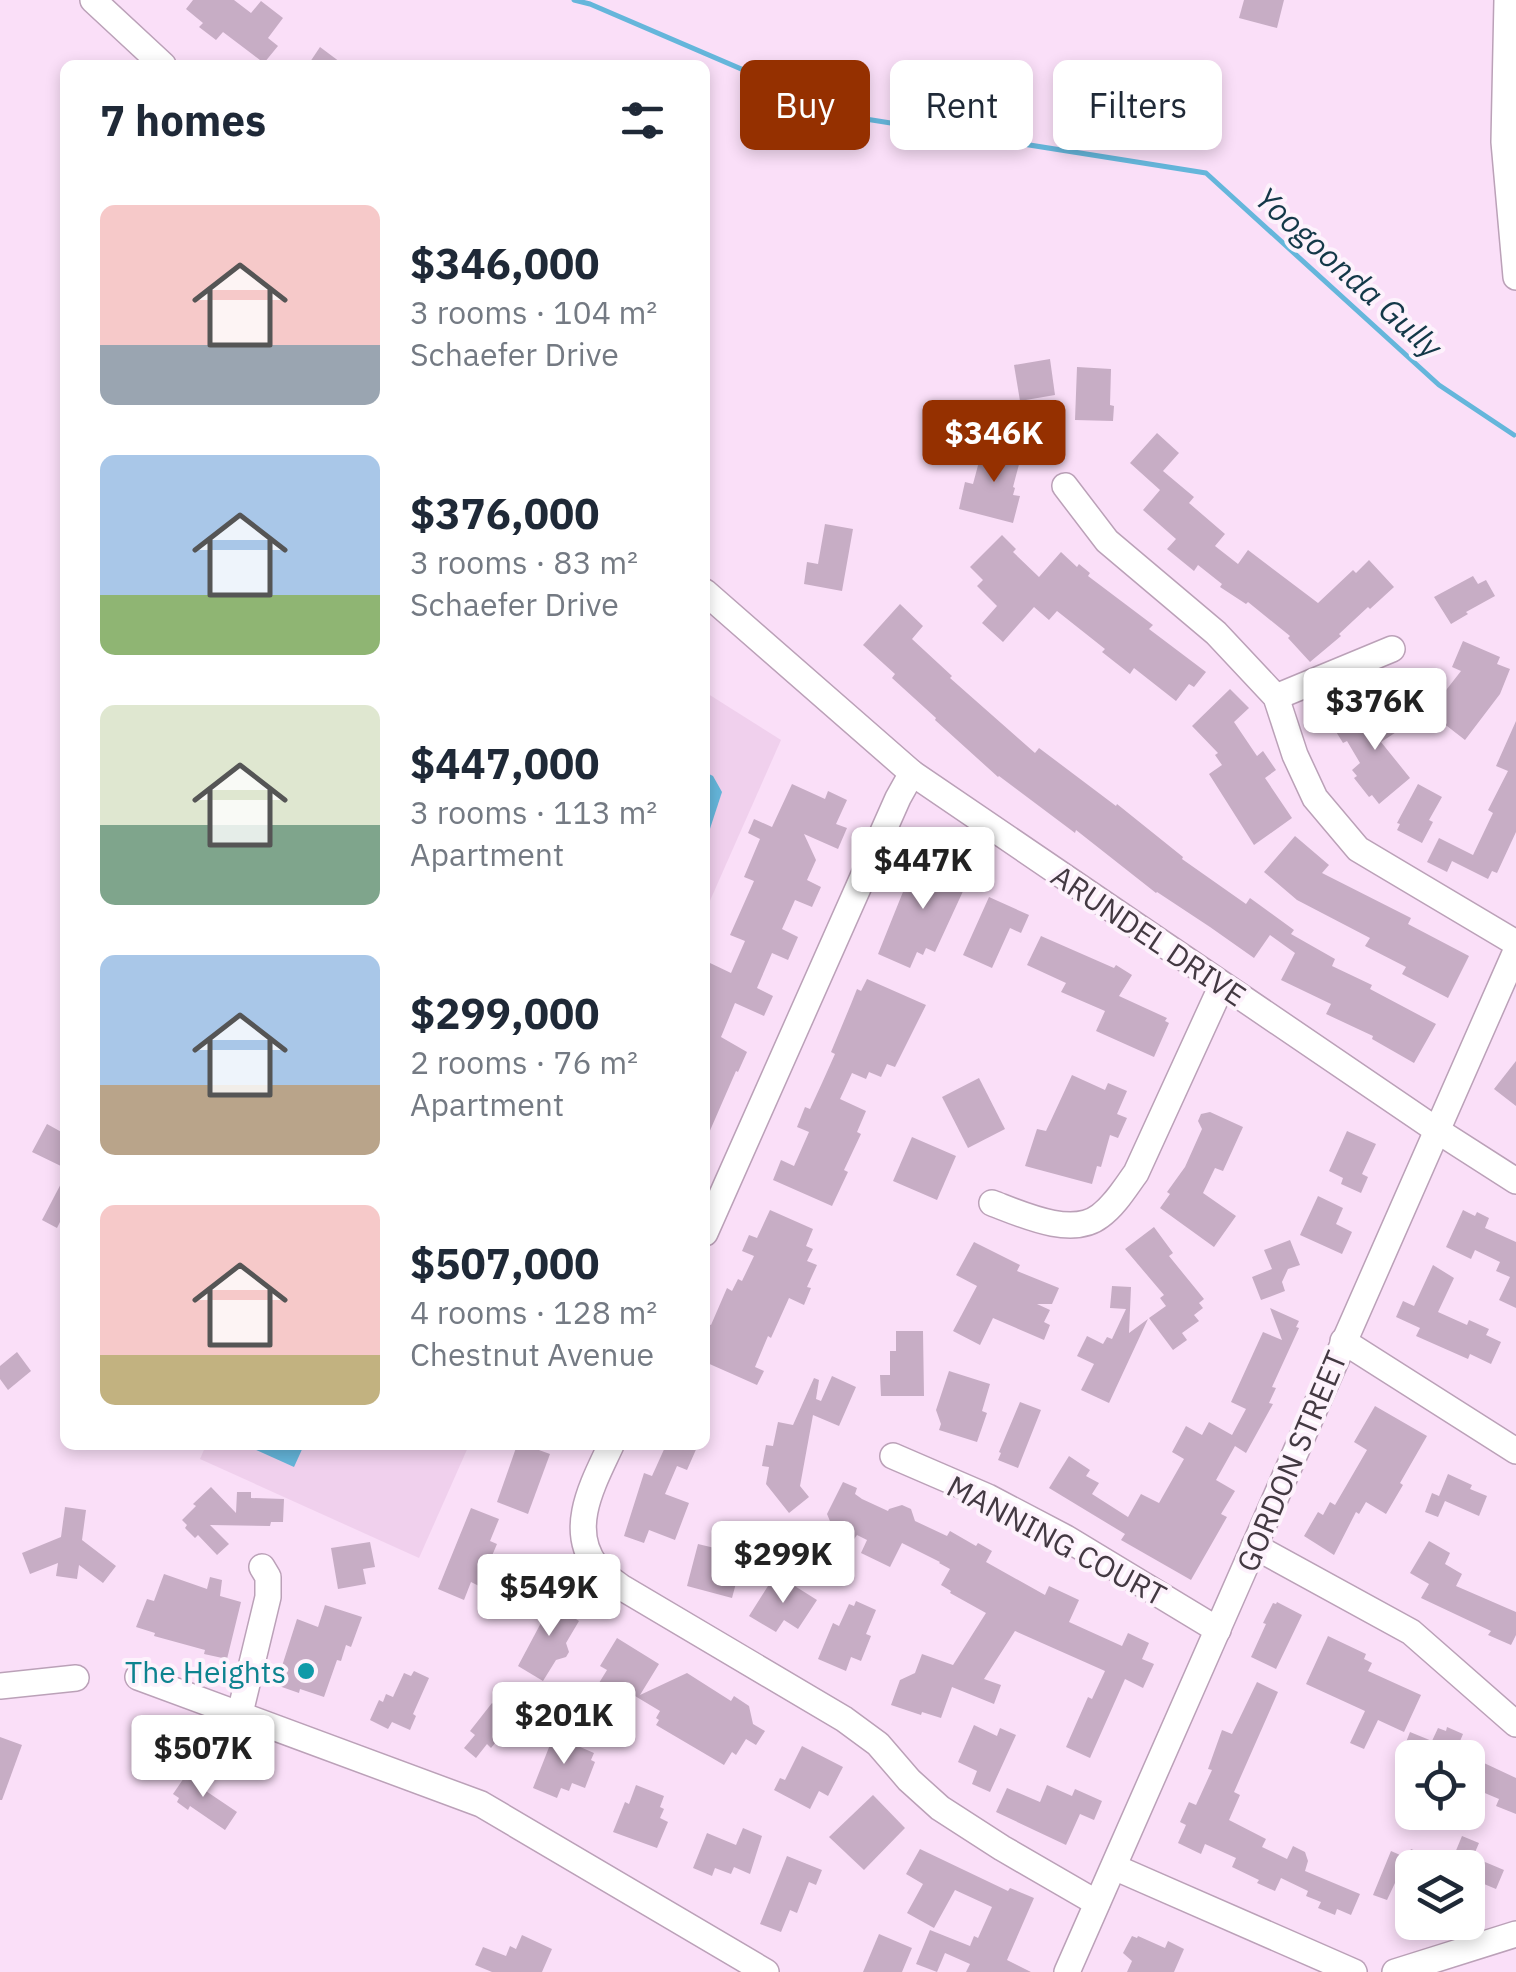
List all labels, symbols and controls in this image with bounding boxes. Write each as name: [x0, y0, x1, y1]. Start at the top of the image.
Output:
chip: Buy: [740, 60, 870, 150]
chip: Rent: [890, 60, 1033, 150]
chip: Filters: [1053, 60, 1222, 150]
text: 7 homes: [100, 93, 266, 148]
icon: filters: [615, 93, 670, 148]
water label: Yoogoonda Gully: [1247, 177, 1452, 368]
text: $346,000: [410, 236, 599, 291]
icon: home: [180, 245, 300, 365]
text: 3 rooms · 104 m²: [410, 291, 657, 333]
text: Schaefer Drive: [410, 333, 619, 375]
pin: $346K: [924, 400, 1064, 485]
text: $346K: [944, 411, 1044, 453]
text: $376,000: [410, 486, 599, 541]
icon: home: [180, 495, 300, 615]
text: 3 rooms · 83 m²: [410, 541, 638, 583]
text: Schaefer Drive: [410, 583, 619, 625]
pin: $376K: [1305, 668, 1445, 753]
text: $376K: [1325, 679, 1425, 721]
text: $447,000: [410, 736, 599, 791]
icon: home: [180, 745, 300, 865]
text: 3 rooms · 113 m²: [410, 791, 657, 833]
pin: $447K: [853, 827, 993, 912]
text: Apartment: [410, 833, 564, 875]
text: $447K: [873, 838, 973, 880]
street label: ARUNDEL DRIVE: [1044, 856, 1254, 1014]
text: $299,000: [410, 986, 599, 1041]
icon: home: [180, 995, 300, 1115]
text: 2 rooms · 76 m²: [410, 1041, 638, 1083]
text: Apartment: [410, 1083, 564, 1125]
text: $507,000: [410, 1236, 599, 1291]
icon: home: [180, 1245, 300, 1365]
text: 4 rooms · 128 m²: [410, 1291, 657, 1333]
text: Chestnut Avenue: [410, 1333, 654, 1375]
street label: GORDON STREET: [1227, 1345, 1355, 1577]
street label: MANNING COURT: [941, 1466, 1173, 1614]
pin: $299K: [713, 1521, 853, 1606]
text: $299K: [733, 1532, 833, 1574]
pin: $549K: [479, 1554, 619, 1639]
text: $549K: [499, 1565, 599, 1607]
place label: The Heights: [125, 1652, 286, 1691]
marker: The Heights: [295, 1660, 317, 1682]
pin: $201K: [494, 1682, 634, 1767]
text: $201K: [514, 1693, 614, 1735]
pin: $507K: [133, 1715, 273, 1800]
text: $507K: [153, 1726, 253, 1768]
map controls: [1395, 1740, 1485, 1940]
button: locate: [1395, 1740, 1485, 1830]
button: layers: [1395, 1850, 1485, 1940]

